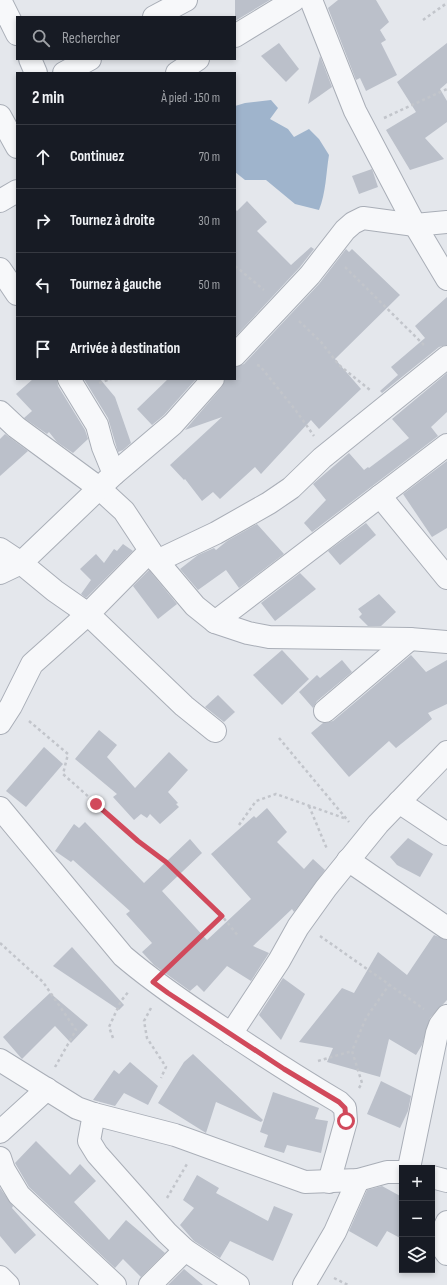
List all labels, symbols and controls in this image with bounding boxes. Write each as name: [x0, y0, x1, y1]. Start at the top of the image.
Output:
search box: [16, 16, 236, 60]
icon: search: [30, 27, 52, 49]
text: Rechercher: [62, 29, 120, 48]
text: 2 min: [32, 88, 64, 108]
text: À pied · 150 m: [161, 90, 220, 106]
icon: ahead: [32, 146, 54, 168]
text: Continuez: [70, 147, 124, 166]
text: 70 m: [199, 149, 220, 165]
icon: right: [32, 210, 54, 232]
text: Tournez à droite: [70, 211, 155, 230]
text: 30 m: [198, 213, 220, 229]
icon: left: [32, 274, 54, 296]
text: Tournez à gauche: [70, 275, 161, 294]
text: 50 m: [199, 277, 220, 293]
icon: arrive: [32, 338, 54, 360]
text: Arrivée à destination: [70, 339, 180, 358]
route end: [87, 795, 105, 813]
route start: [337, 1112, 355, 1130]
map controls: [399, 1165, 435, 1273]
button: +: [399, 1165, 435, 1201]
button: −: [399, 1201, 435, 1237]
button: layers: [399, 1237, 435, 1273]

